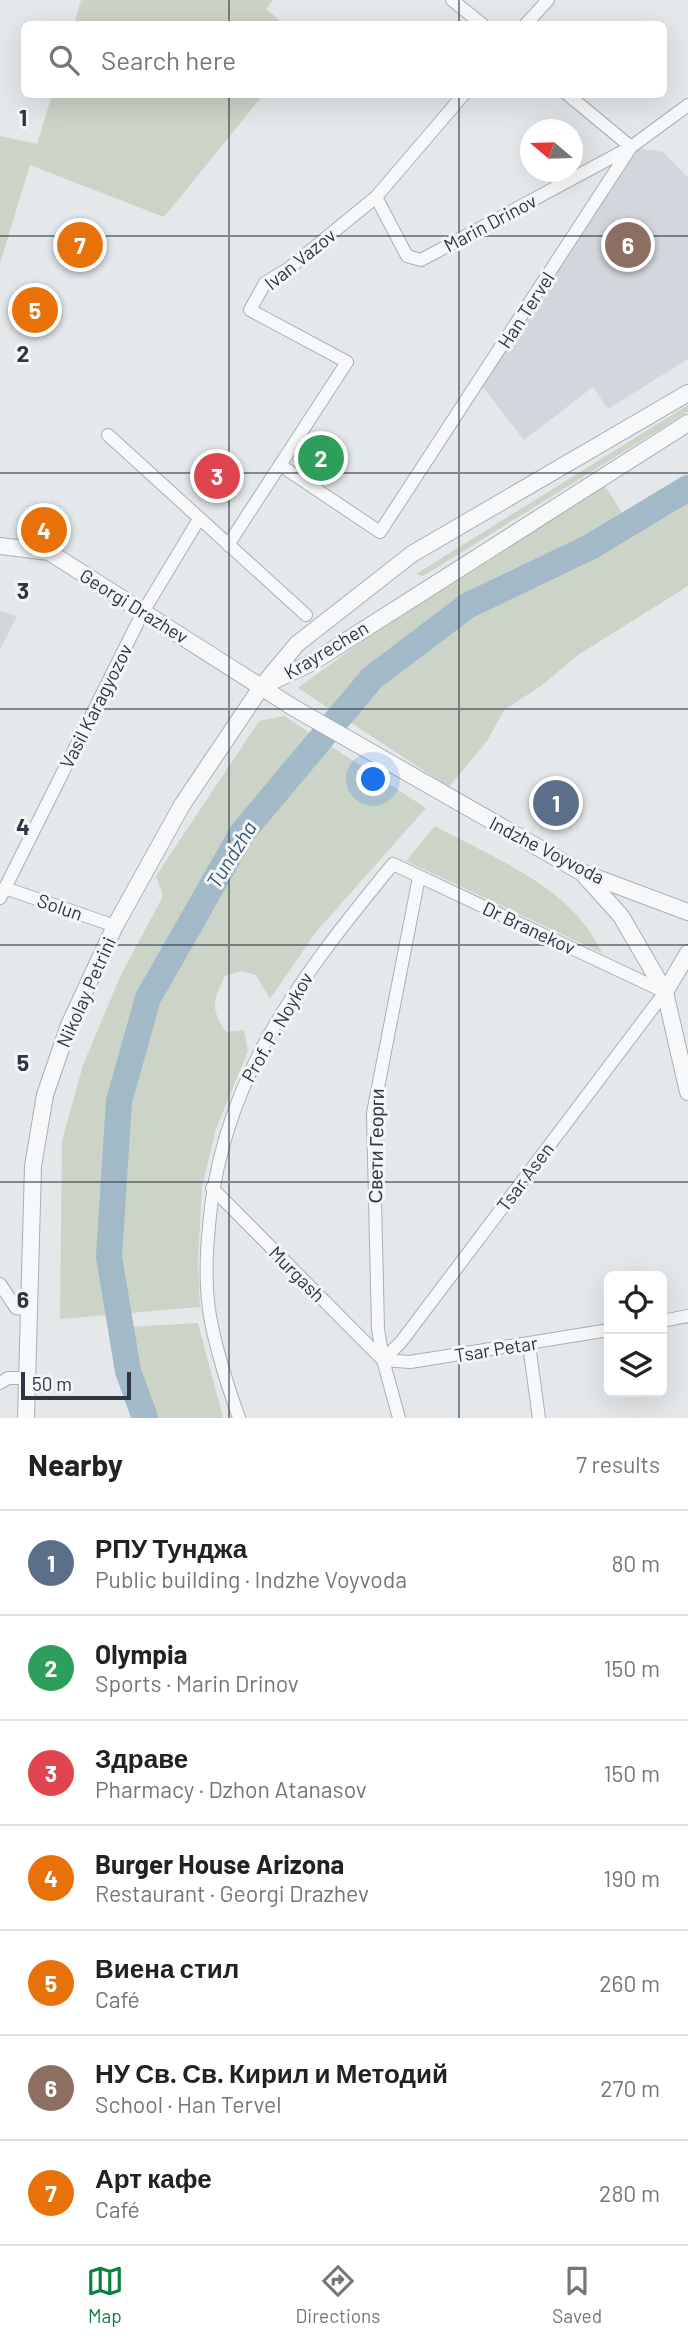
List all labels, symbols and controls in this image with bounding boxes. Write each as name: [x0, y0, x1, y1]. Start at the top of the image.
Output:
search box: [21, 21, 667, 98]
icon: search: [45, 41, 83, 79]
text: Search here: [101, 44, 236, 75]
text: 1: [19, 103, 27, 131]
north arrow: [520, 119, 583, 182]
street label: Marin Drinov: [439, 189, 540, 257]
pin: 7: [57, 219, 103, 271]
pin: 6: [605, 219, 651, 271]
street label: Ivan Vazov: [259, 223, 340, 294]
street label: Han Tervel: [492, 267, 559, 352]
pin: 5: [12, 284, 58, 336]
text: 2: [17, 339, 29, 367]
pin: 2: [298, 432, 344, 484]
pin: 3: [194, 450, 240, 502]
pin: 4: [21, 504, 67, 556]
street label: Georgi Drazhev: [76, 563, 193, 648]
text: 3: [17, 576, 29, 604]
street label: Krayrechen: [279, 615, 372, 684]
street label: Vasil Karagyozov: [54, 640, 137, 772]
your location: [356, 762, 390, 796]
pin: 1: [533, 777, 579, 829]
street label: Indzhe Voyvoda: [486, 811, 609, 888]
text: 4: [16, 812, 30, 840]
water label: Tundzha: [200, 816, 261, 893]
street label: Solun: [35, 888, 86, 925]
street label: Dr Branekov: [479, 896, 579, 959]
street label: Nikolay Petrini: [51, 933, 120, 1051]
street label: Prof. P. Noykov: [236, 968, 317, 1086]
text: 5: [17, 1048, 29, 1076]
street label: Свети Георги: [363, 1088, 388, 1204]
street label: Tsar Asen: [491, 1138, 558, 1216]
street label: Murgash: [265, 1241, 330, 1306]
map controls: [604, 1271, 667, 1397]
button: locate: [604, 1271, 667, 1334]
text: 6: [17, 1285, 29, 1313]
street label: Tsar Petar: [453, 1331, 539, 1366]
button: layers: [604, 1334, 667, 1397]
scale bar: [21, 1369, 131, 1401]
text: 50 m: [32, 1372, 72, 1395]
text: Nearby: [28, 1446, 123, 1482]
text: 7 results: [576, 1450, 660, 1478]
text: РПУ Тунджа: [95, 1532, 247, 1563]
text: 1: [47, 1549, 55, 1577]
text: 80 m: [611, 1549, 660, 1577]
text: Public building · Indzhe Voyvoda: [95, 1565, 407, 1593]
text: Olympia: [95, 1638, 187, 1669]
text: 2: [45, 1654, 57, 1682]
text: 150 m: [604, 1654, 660, 1682]
text: Sports · Marin Drinov: [95, 1669, 299, 1697]
text: Здраве: [95, 1742, 188, 1773]
text: 3: [45, 1759, 57, 1787]
text: 150 m: [604, 1759, 660, 1787]
text: Pharmacy · Dzhon Atanasov: [95, 1775, 367, 1803]
text: Burger House Arizona: [95, 1848, 344, 1879]
text: 4: [44, 1864, 58, 1892]
text: 190 m: [603, 1864, 660, 1892]
text: Restaurant · Georgi Drazhev: [95, 1879, 369, 1907]
text: Виена стил: [95, 1952, 239, 1983]
text: 5: [45, 1969, 57, 1997]
text: 260 m: [599, 1969, 660, 1997]
text: Café: [95, 1985, 140, 2013]
text: НУ Св. Св. Кирил и Методий: [95, 2057, 448, 2088]
text: 6: [45, 2074, 57, 2102]
text: 270 m: [600, 2074, 660, 2102]
text: School · Han Tervel: [95, 2090, 282, 2118]
text: Арт кафе: [95, 2162, 212, 2193]
text: 7: [45, 2179, 57, 2207]
text: 280 m: [599, 2179, 660, 2207]
text: Café: [95, 2195, 140, 2223]
tab: Map: [86, 2262, 124, 2327]
tab: Directions: [296, 2262, 381, 2327]
tab: Saved: [552, 2262, 602, 2327]

